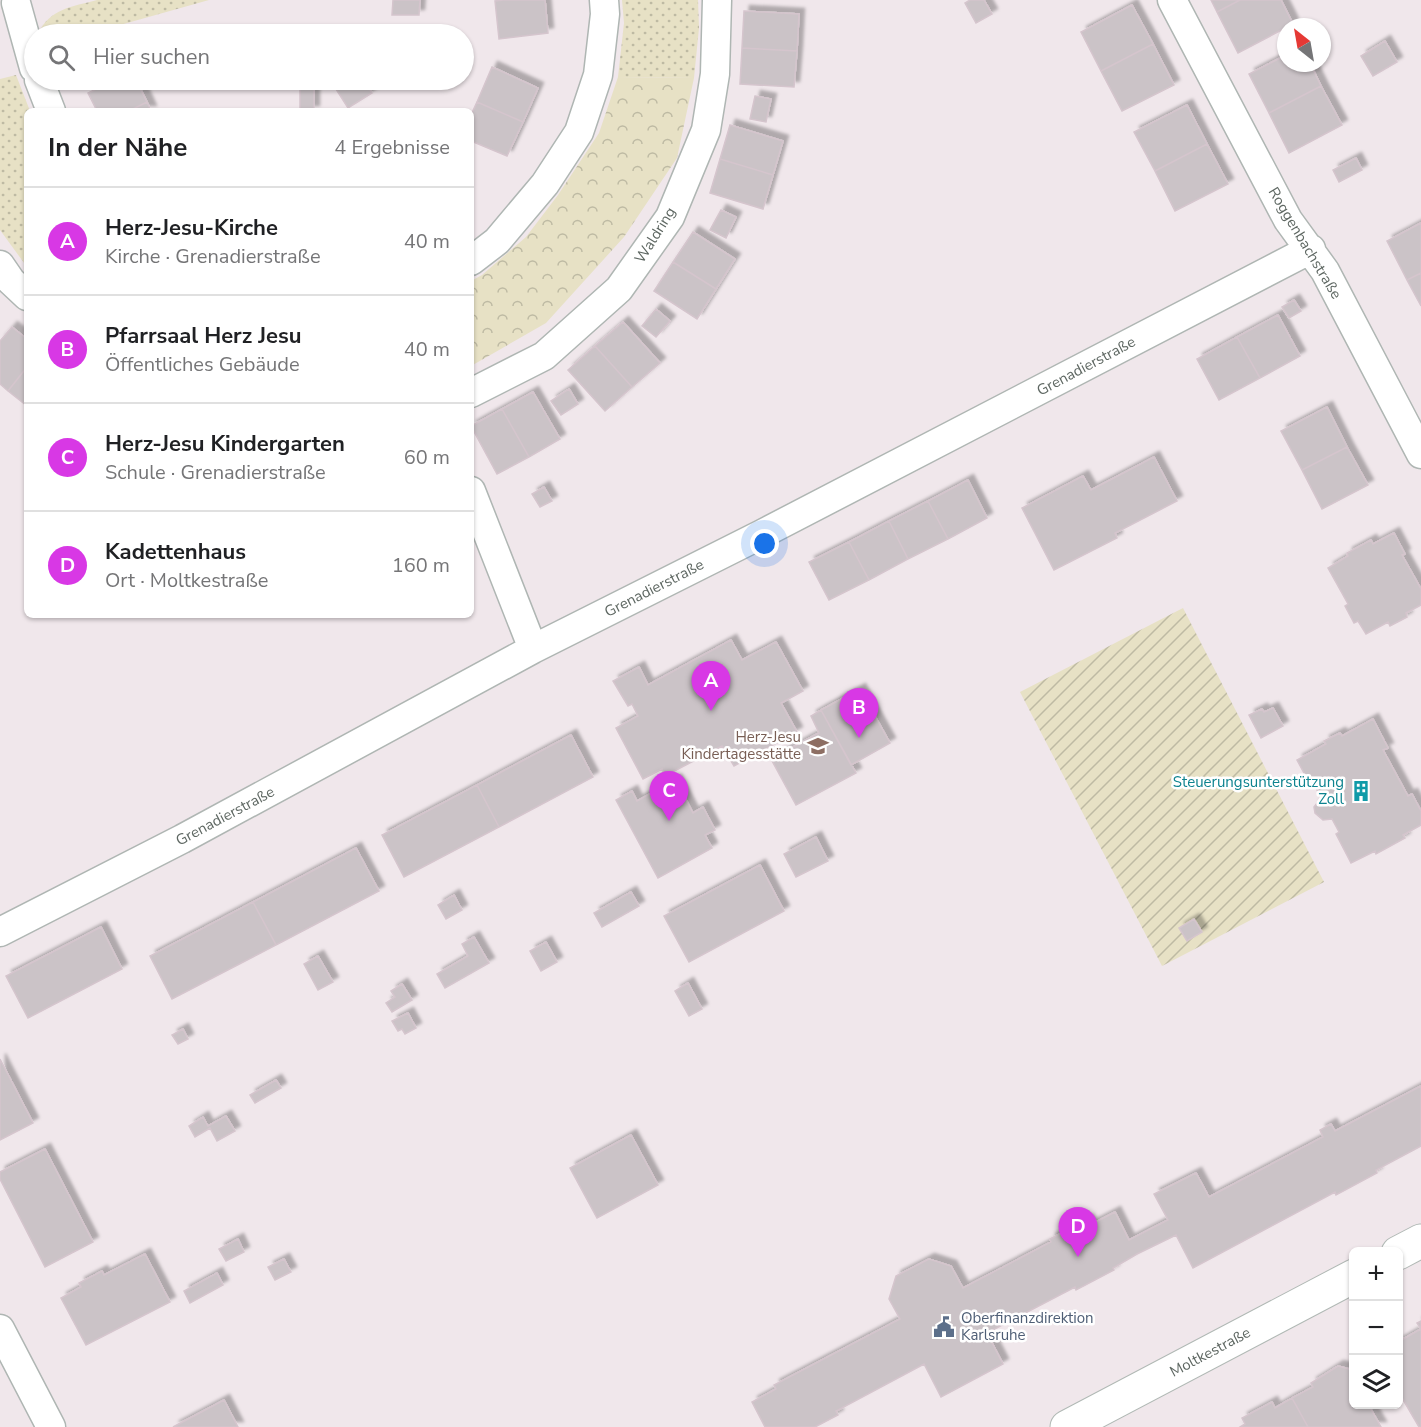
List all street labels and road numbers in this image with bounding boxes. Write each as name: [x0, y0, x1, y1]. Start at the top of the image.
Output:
street label: Roggenbachstraße: [1264, 183, 1346, 303]
street label: Waldring: [630, 203, 680, 267]
street label: Grenadierstraße: [1033, 332, 1139, 400]
street label: Grenadierstraße: [601, 554, 707, 622]
street label: Grenadierstraße: [172, 782, 278, 850]
street label: Moltkestraße: [1166, 1322, 1254, 1382]

